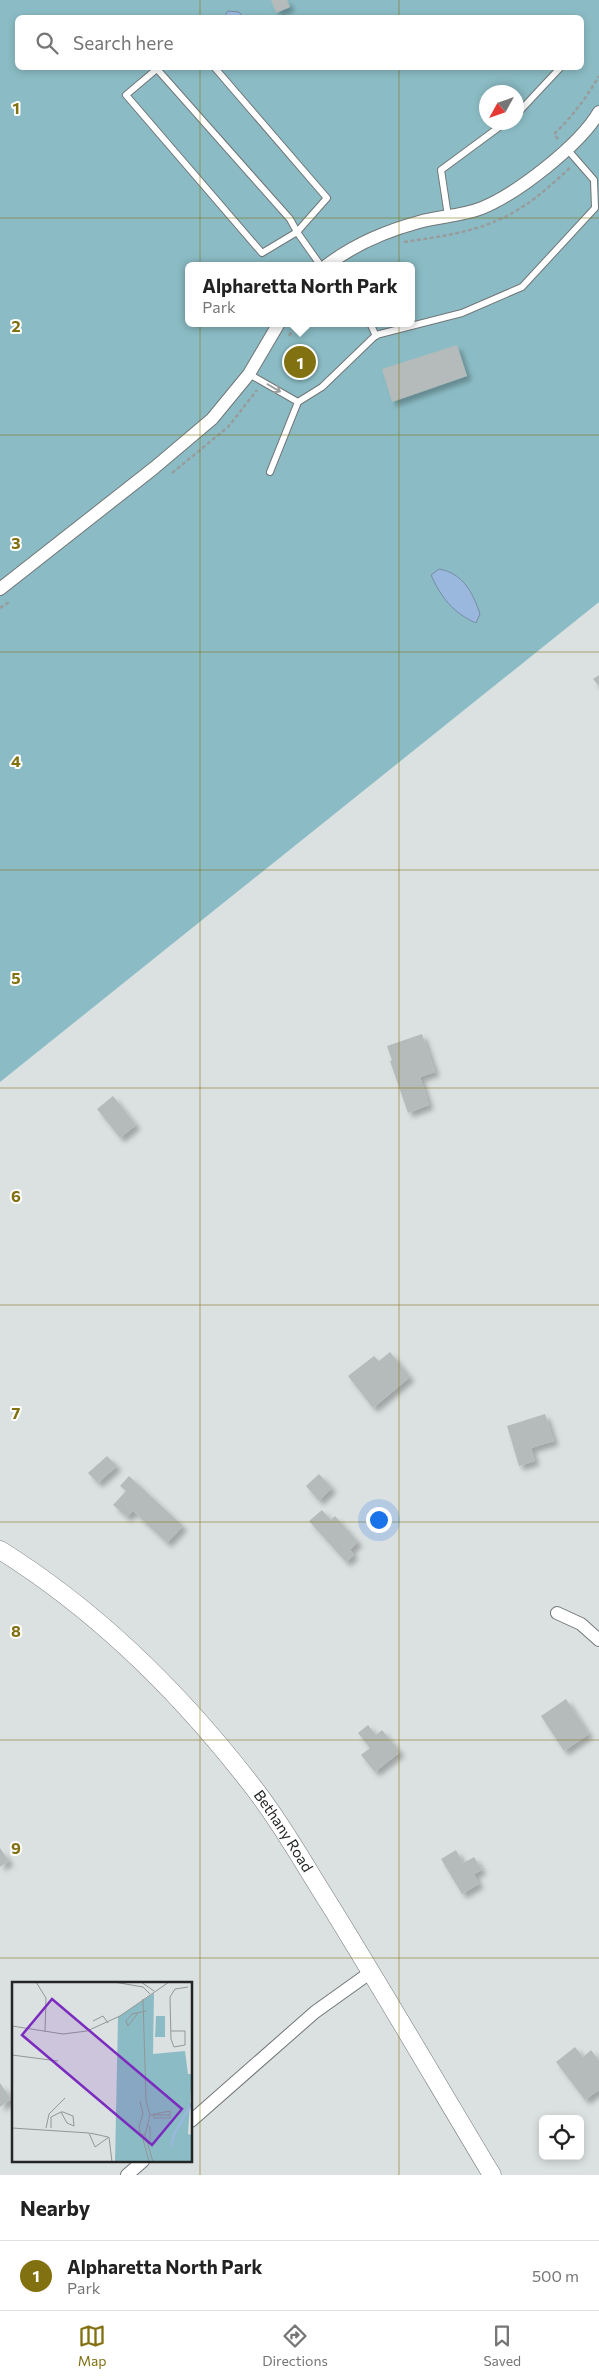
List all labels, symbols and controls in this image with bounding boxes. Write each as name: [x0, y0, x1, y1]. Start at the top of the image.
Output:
search box: [15, 15, 584, 70]
icon: search: [33, 29, 61, 57]
text: Search here: [73, 31, 173, 54]
north arrow: [479, 85, 524, 130]
text: 1: [12, 98, 20, 117]
popup: [185, 262, 415, 327]
text: Alpharetta North Park: [202, 274, 398, 297]
text: Park: [202, 297, 236, 316]
text: 2: [11, 316, 21, 335]
pin: 1: [284, 343, 316, 381]
one-way arrow: [266, 384, 280, 394]
text: 3: [11, 533, 21, 552]
text: 4: [11, 751, 21, 770]
text: 5: [11, 968, 21, 987]
text: 6: [11, 1186, 21, 1205]
text: 7: [12, 1403, 21, 1422]
your location: [366, 1507, 392, 1533]
text: 8: [11, 1621, 21, 1640]
street label: Bethany Road: [251, 1786, 317, 1875]
text: 9: [11, 1838, 21, 1857]
inset map: [12, 1982, 192, 2162]
map controls: [539, 2115, 584, 2160]
button: locate: [539, 2115, 584, 2160]
text: Nearby: [20, 2195, 90, 2220]
text: Alpharetta North Park: [67, 2255, 262, 2278]
text: 1: [32, 2266, 40, 2285]
text: 500 m: [532, 2266, 579, 2285]
text: Park: [67, 2278, 100, 2297]
tab: Map: [78, 2322, 107, 2369]
tab: Directions: [262, 2322, 328, 2369]
tab: Saved: [483, 2322, 521, 2369]

